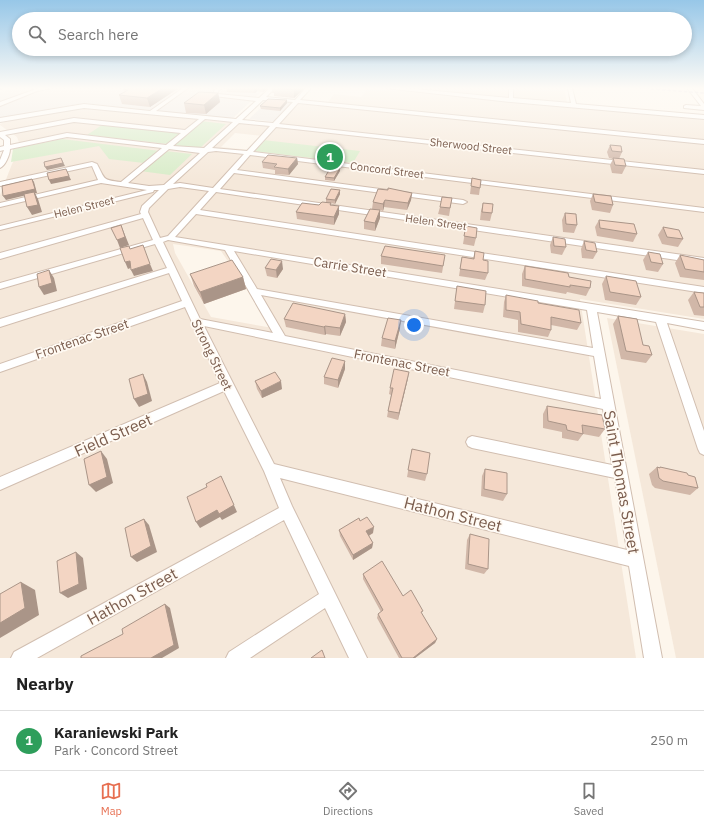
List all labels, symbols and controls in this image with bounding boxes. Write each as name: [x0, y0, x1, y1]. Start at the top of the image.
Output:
search box: [12, 12, 692, 56]
icon: search: [26, 23, 48, 45]
text: Search here: [58, 25, 138, 44]
street label: Sherwood Street: [429, 135, 513, 157]
pin: 1: [317, 142, 343, 172]
street label: Concord Street: [349, 159, 425, 181]
street label: Helen Street: [52, 193, 116, 221]
street label: Helen Street: [404, 211, 468, 233]
street label: Carrie Street: [312, 253, 388, 281]
street label: Frontenac Street: [33, 315, 131, 363]
your location: [404, 315, 424, 335]
street label: Strong Street: [187, 317, 237, 393]
street label: Frontenac Street: [352, 345, 452, 381]
street label: Field Street: [71, 409, 155, 461]
street label: Saint Thomas Street: [600, 409, 644, 555]
street label: Hathon Street: [402, 492, 504, 536]
street label: Hathon Street: [83, 563, 181, 629]
text: Nearby: [16, 673, 74, 695]
text: Karaniewski Park: [54, 723, 178, 742]
text: 1: [25, 732, 33, 749]
text: 250 m: [650, 732, 688, 749]
text: Park · Concord Street: [54, 742, 178, 759]
tab: Map: [100, 780, 122, 818]
tab: Directions: [323, 780, 373, 818]
tab: Saved: [574, 780, 604, 818]

